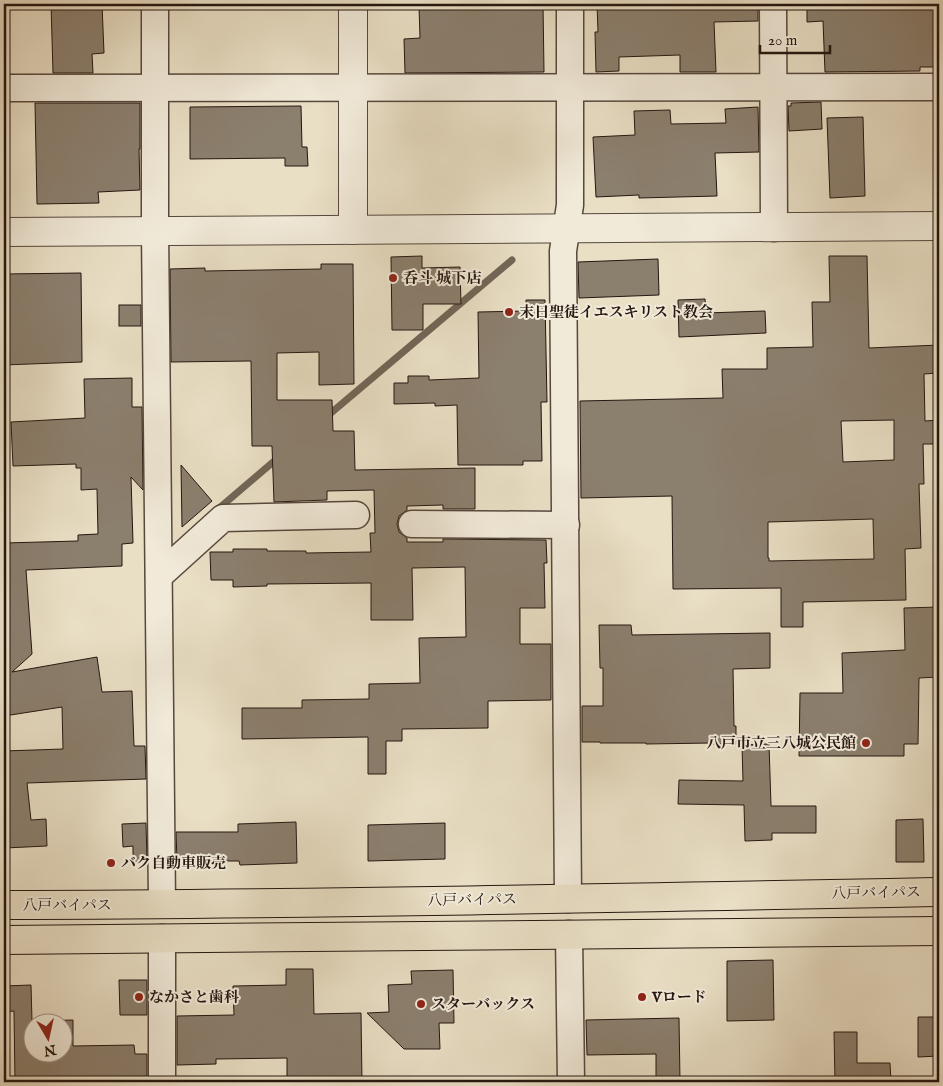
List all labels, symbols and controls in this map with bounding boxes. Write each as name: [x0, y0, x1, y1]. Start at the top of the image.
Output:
scale bar: [760, 22, 830, 54]
text: 20 m: [768, 31, 798, 50]
place label: 呑斗 城下店: [403, 269, 481, 288]
marker: 呑斗 城下店: [387, 272, 399, 284]
place label: 末日聖徒イエスキリスト教会: [519, 303, 713, 322]
marker: 末日聖徒イエスキリスト教会: [503, 306, 515, 318]
place label: 八戸市立三八城公民館: [706, 734, 856, 753]
marker: 八戸市立三八城公民館: [860, 737, 872, 749]
place label: バク自動車販売: [121, 854, 226, 873]
marker: バク自動車販売: [105, 857, 117, 869]
street label: 八戸バイパス: [831, 883, 921, 903]
street label: 八戸バイパス: [427, 890, 517, 910]
street label: 八戸バイパス: [22, 896, 112, 915]
place label: なかさと歯科: [149, 988, 239, 1007]
place label: Vロード: [651, 988, 707, 1007]
marker: なかさと歯科: [133, 991, 145, 1003]
marker: Vロード: [636, 991, 648, 1003]
place label: スターバックス: [431, 995, 535, 1014]
marker: スターバックス: [415, 998, 427, 1010]
north arrow: [22, 1014, 72, 1064]
text: N: [42, 1040, 58, 1060]

